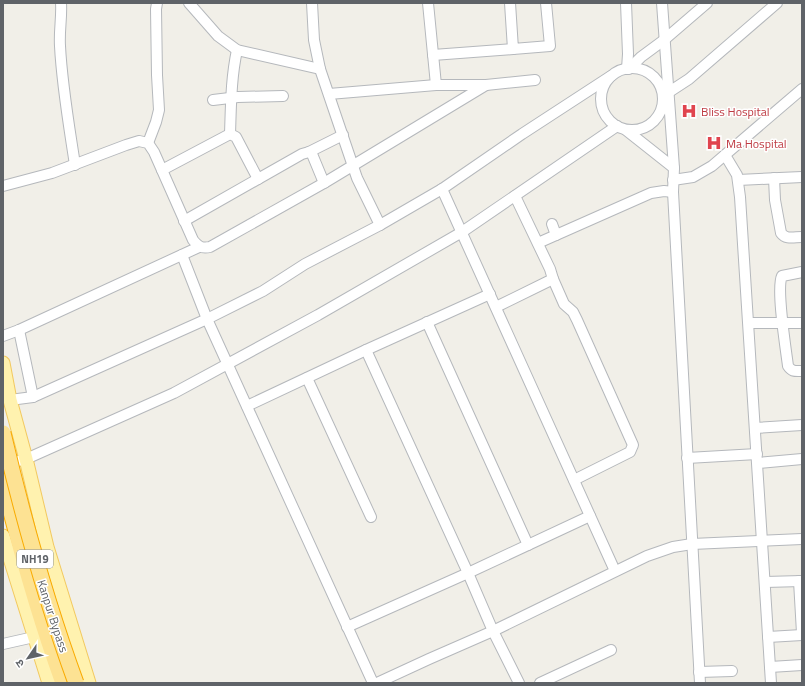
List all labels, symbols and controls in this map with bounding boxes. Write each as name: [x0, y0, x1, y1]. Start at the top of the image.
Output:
hospital icon: Bliss Hospital: [680, 102, 698, 120]
place label: Bliss Hospital: [701, 102, 770, 121]
hospital icon: Ma Hospital: [705, 134, 723, 152]
place label: Ma Hospital: [726, 134, 787, 153]
road number: NH19: [17, 550, 53, 568]
street label: Kanpur Bypass: [32, 577, 74, 655]
north arrow: [8, 638, 48, 678]
text: उ: [11, 656, 28, 671]

